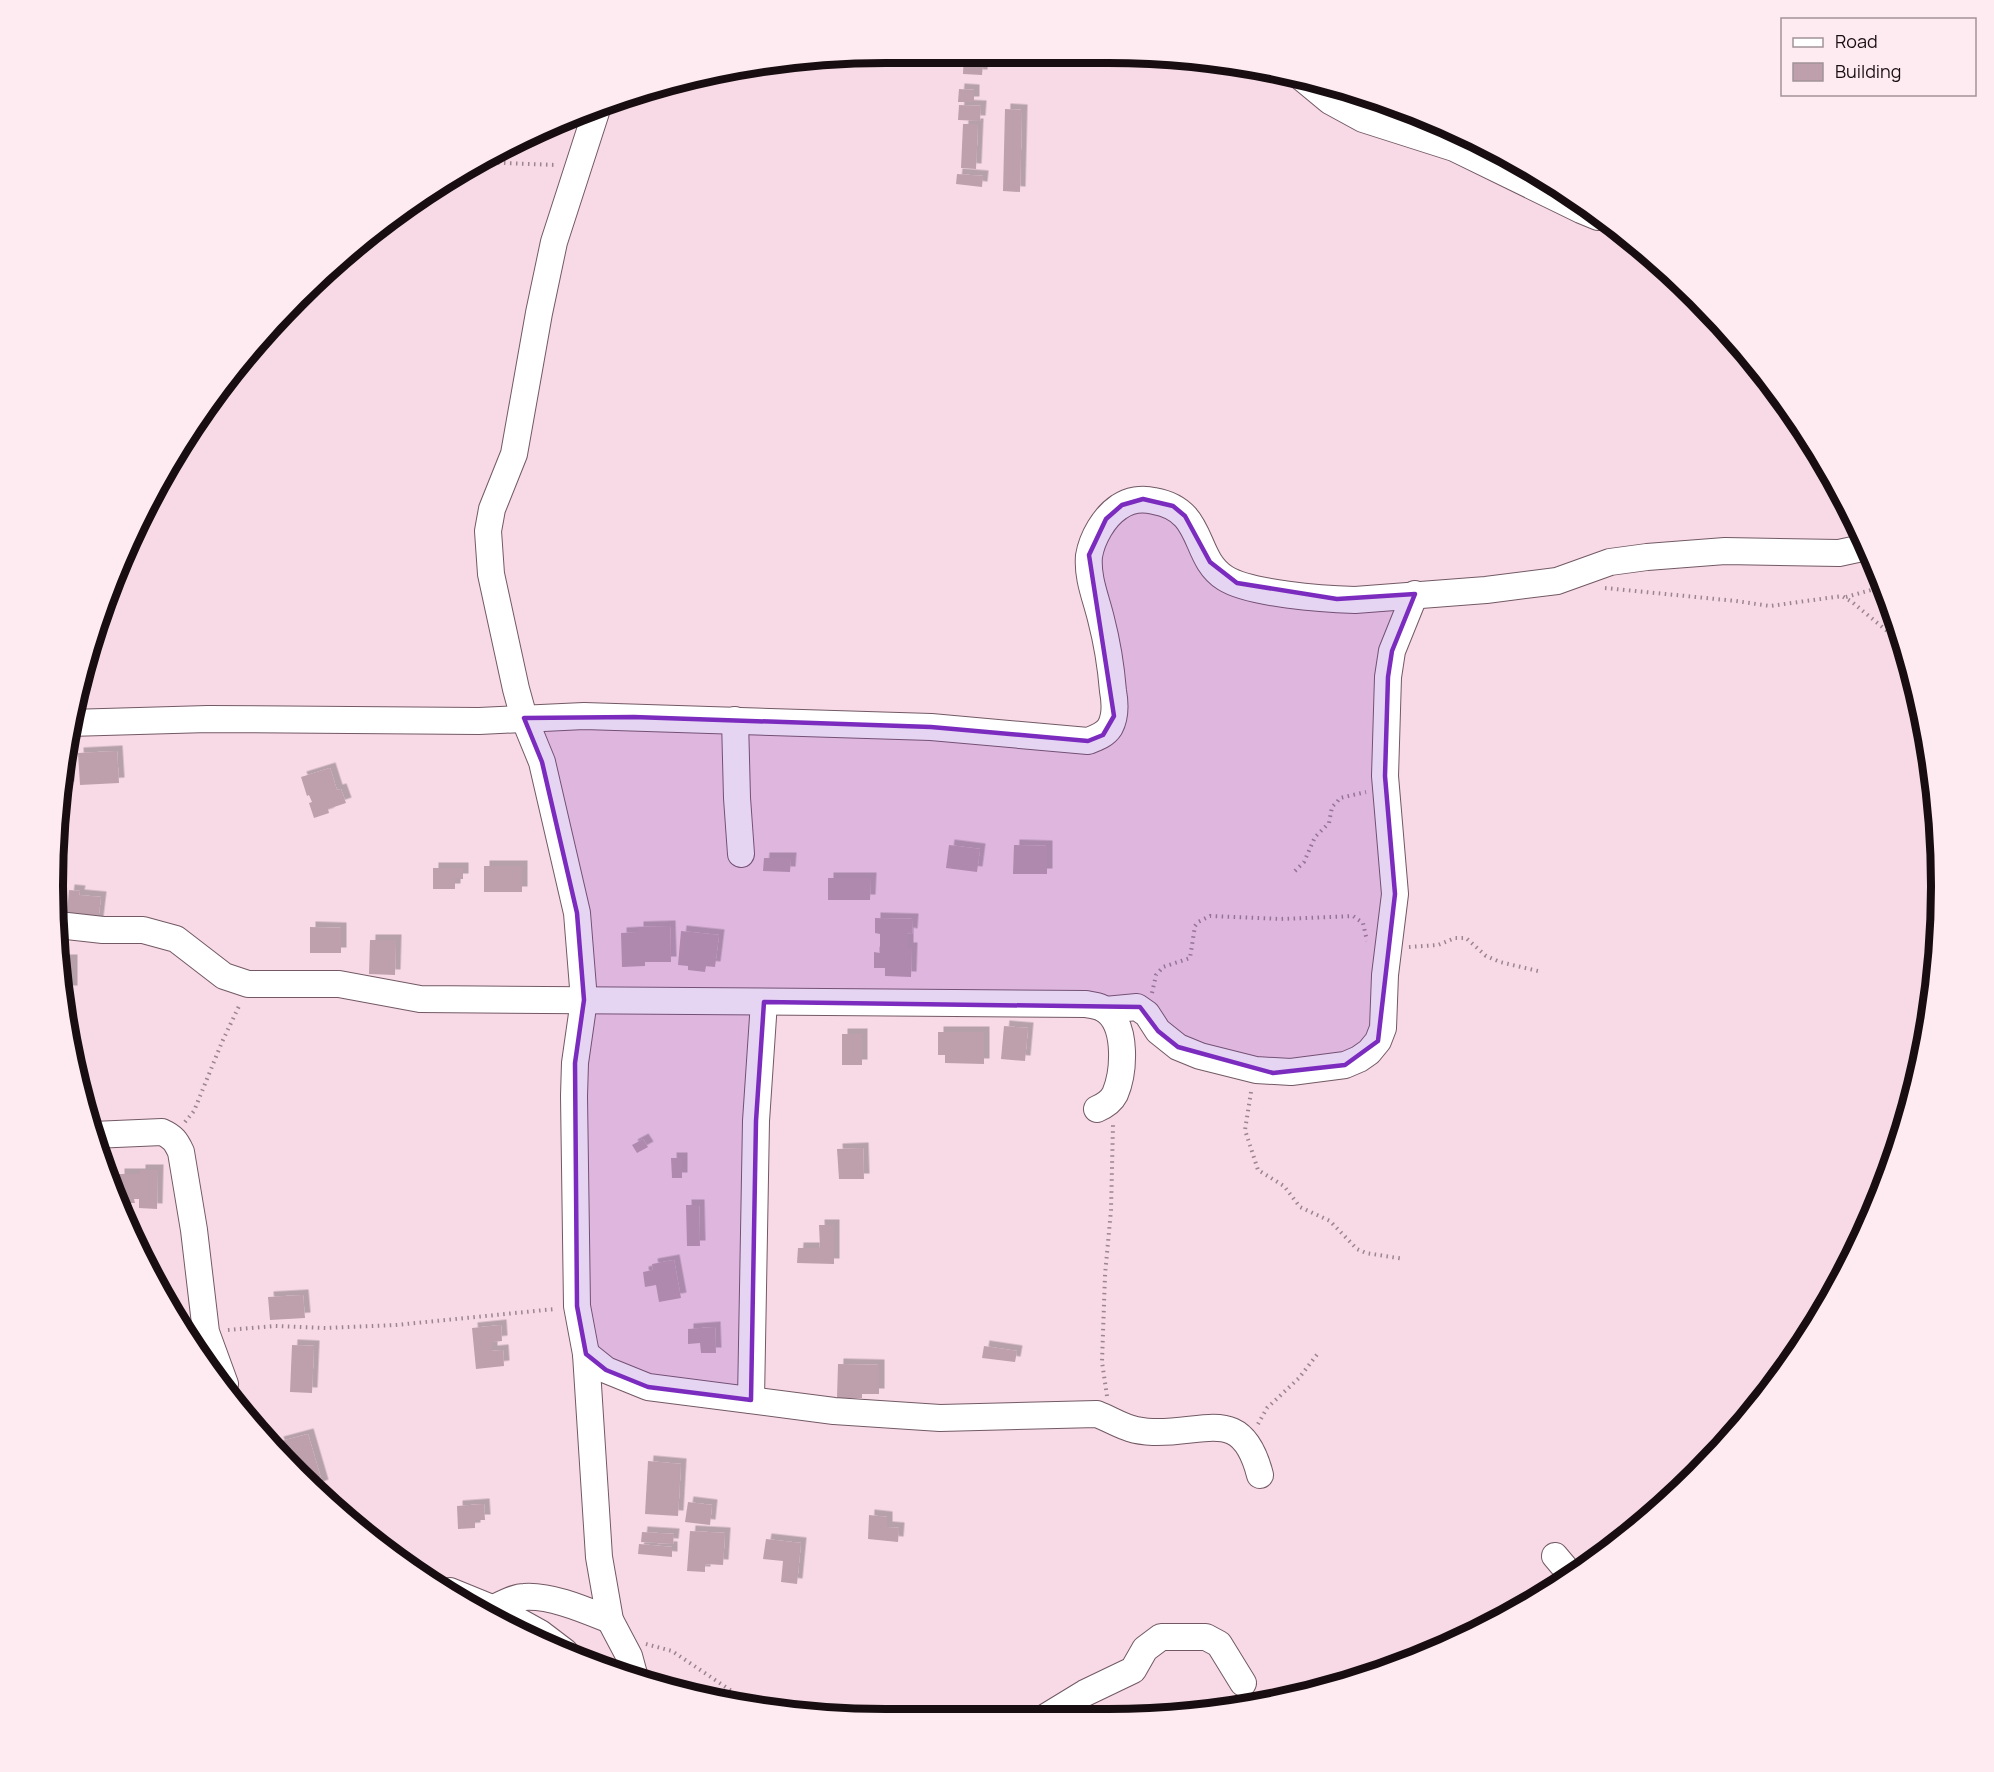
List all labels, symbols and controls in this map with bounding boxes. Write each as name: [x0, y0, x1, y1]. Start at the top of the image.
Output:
legend: [1781, 18, 1976, 96]
text: Road: [1835, 29, 1878, 53]
text: Building: [1835, 59, 1901, 83]

